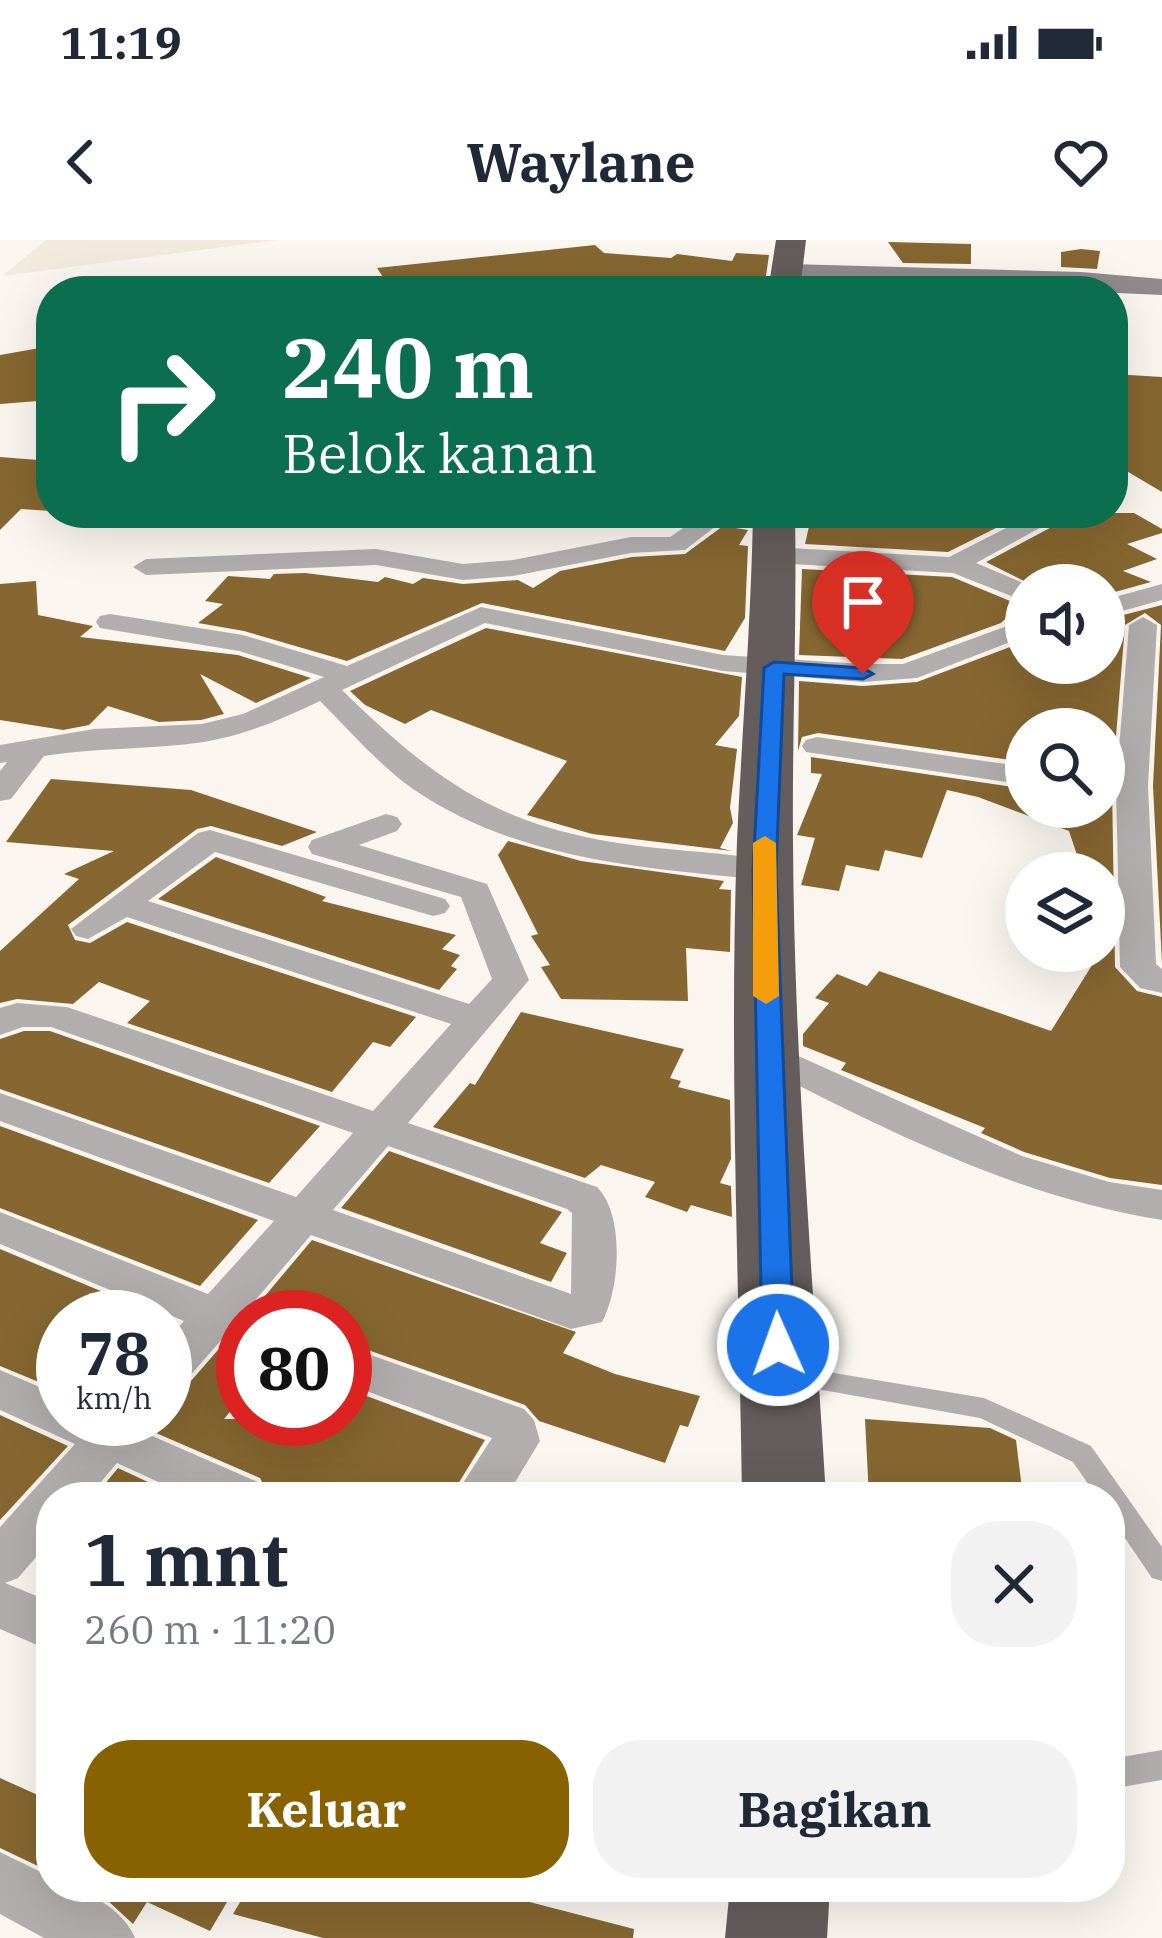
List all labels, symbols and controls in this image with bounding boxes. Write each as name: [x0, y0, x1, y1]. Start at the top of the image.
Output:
text: 11:19: [60, 13, 182, 71]
text: Waylane: [467, 127, 695, 197]
icon: back: [48, 129, 114, 195]
icon: heart: [1048, 129, 1114, 195]
text: 240 m: [282, 312, 534, 421]
icon: right: [84, 324, 240, 480]
text: Belok kanan: [282, 418, 597, 488]
pin: [812, 551, 914, 674]
map controls: [1005, 564, 1125, 972]
button: sound: [1005, 564, 1125, 684]
icon: arrive: [830, 569, 896, 635]
button: search: [1005, 708, 1125, 828]
button: layers: [1005, 852, 1125, 972]
position arrow: [715, 1282, 841, 1408]
speed limit sign: 80: [216, 1290, 372, 1446]
text: 78: [78, 1313, 150, 1392]
text: km/h: [76, 1378, 152, 1417]
text: 1 mnt: [84, 1512, 288, 1606]
button: close: [951, 1521, 1077, 1647]
text: 260 m · 11:20: [84, 1604, 336, 1655]
button: Keluar: [84, 1740, 569, 1878]
button: Bagikan: [593, 1740, 1077, 1878]

